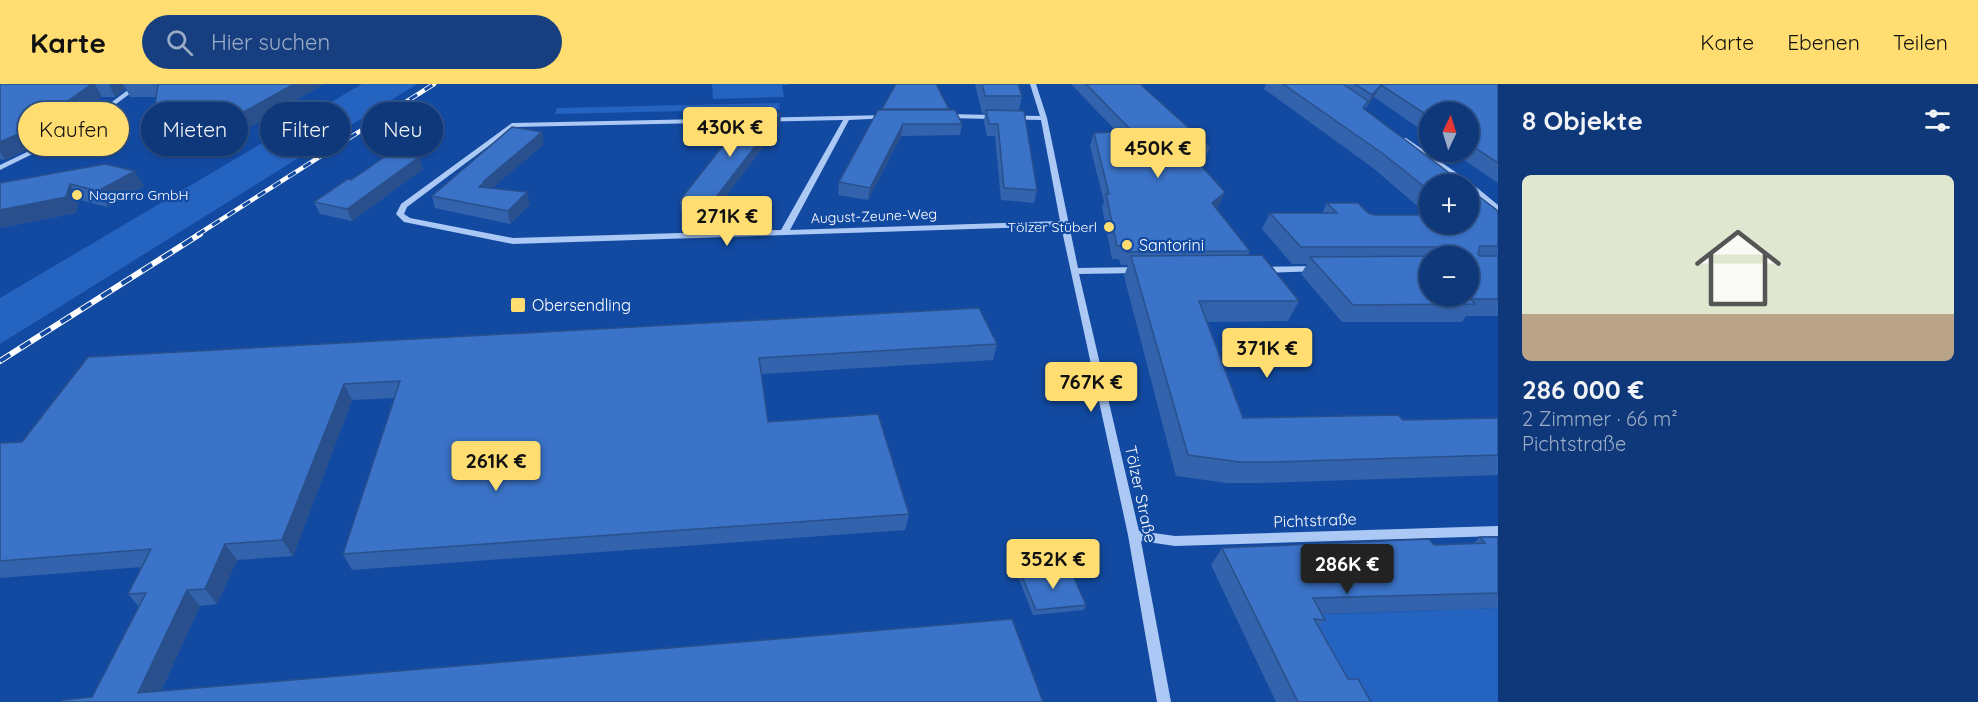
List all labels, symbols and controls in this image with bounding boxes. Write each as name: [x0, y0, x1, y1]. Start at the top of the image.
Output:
search box: [142, 15, 562, 69]
text: Karte: [30, 25, 106, 60]
icon: search: [163, 26, 196, 59]
text: Hier suchen: [211, 28, 330, 56]
text: Karte: [1700, 29, 1754, 55]
text: Ebenen: [1787, 29, 1860, 55]
text: Teilen: [1893, 29, 1948, 55]
chip: Kaufen: [18, 102, 129, 156]
chip: Mieten: [141, 102, 248, 156]
chip: Filter: [260, 102, 350, 156]
chip: Neu: [362, 102, 443, 156]
north arrow: [1419, 102, 1479, 162]
map controls: [1419, 102, 1479, 306]
text: 8 Objekte: [1522, 104, 1643, 137]
icon: filters: [1921, 104, 1954, 137]
pin: 430K €: [681, 107, 779, 158]
text: 430K €: [697, 114, 763, 139]
pin: 450K €: [1109, 128, 1207, 179]
text: 450K €: [1125, 135, 1191, 160]
button: +: [1419, 174, 1479, 234]
place label: Nagarro GmbH: [89, 186, 189, 204]
marker: Nagarro GmbH: [70, 188, 84, 202]
pin: 271K €: [678, 196, 776, 247]
text: 271K €: [696, 203, 758, 228]
street label: August-Zeune-Weg: [811, 205, 937, 227]
icon: home: [1684, 214, 1792, 322]
place label: Tölzer Stüberl: [1008, 218, 1097, 236]
marker: Tölzer Stüberl: [1102, 220, 1116, 234]
place label: Santorini: [1139, 235, 1204, 255]
marker: Santorini: [1120, 238, 1134, 252]
button: −: [1419, 246, 1479, 306]
place label: Obersendling: [532, 295, 631, 315]
marker: Obersendling: [509, 296, 527, 314]
pin: 371K €: [1218, 328, 1316, 379]
text: 371K €: [1236, 335, 1298, 360]
pin: 767K €: [1042, 362, 1140, 413]
text: 767K €: [1059, 369, 1123, 394]
text: 286 000 €: [1522, 373, 1644, 406]
text: 2 Zimmer · 66 m²: [1522, 406, 1678, 431]
text: Pichtstraße: [1522, 431, 1626, 456]
pin: 261K €: [447, 441, 545, 492]
street label: Tölzer Straße: [1121, 444, 1161, 544]
text: 261K €: [465, 448, 527, 473]
street label: Pichtstraße: [1273, 509, 1357, 531]
pin: 352K €: [1004, 539, 1102, 590]
pin: 286K €: [1298, 544, 1396, 595]
text: 352K €: [1021, 546, 1085, 571]
text: 286K €: [1315, 551, 1379, 576]

